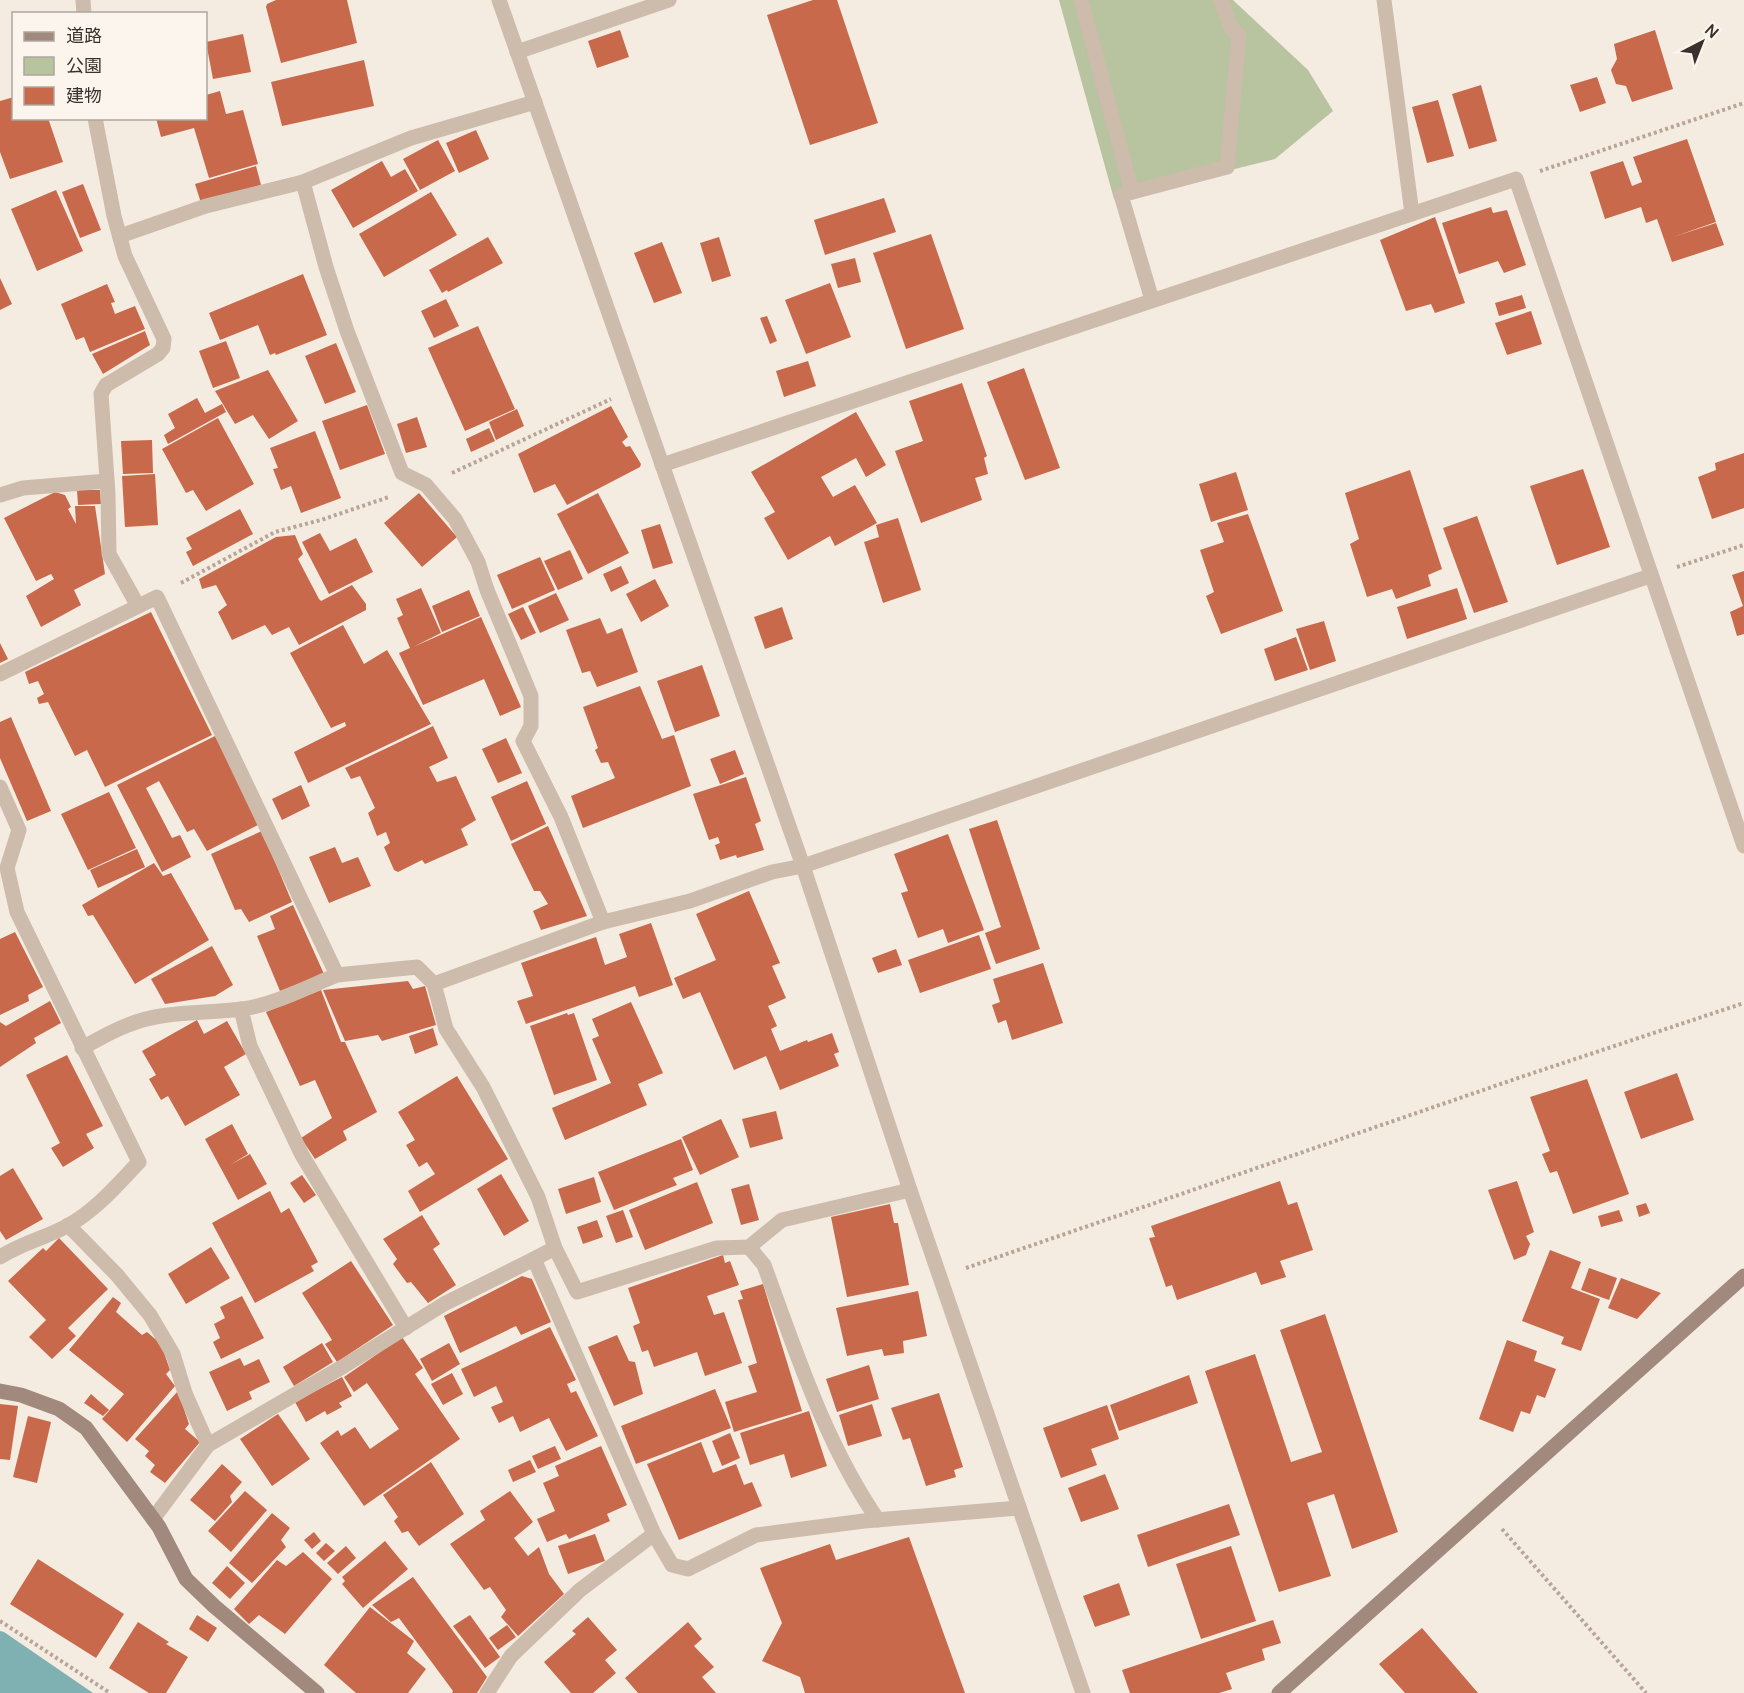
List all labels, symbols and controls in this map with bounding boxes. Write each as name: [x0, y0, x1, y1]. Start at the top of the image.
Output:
legend: [12, 12, 207, 120]
north arrow: [1672, 12, 1732, 72]
text: N: [1700, 19, 1724, 43]
text: 道路: [66, 23, 102, 47]
text: 公園: [66, 53, 102, 77]
text: 建物: [66, 83, 102, 107]

